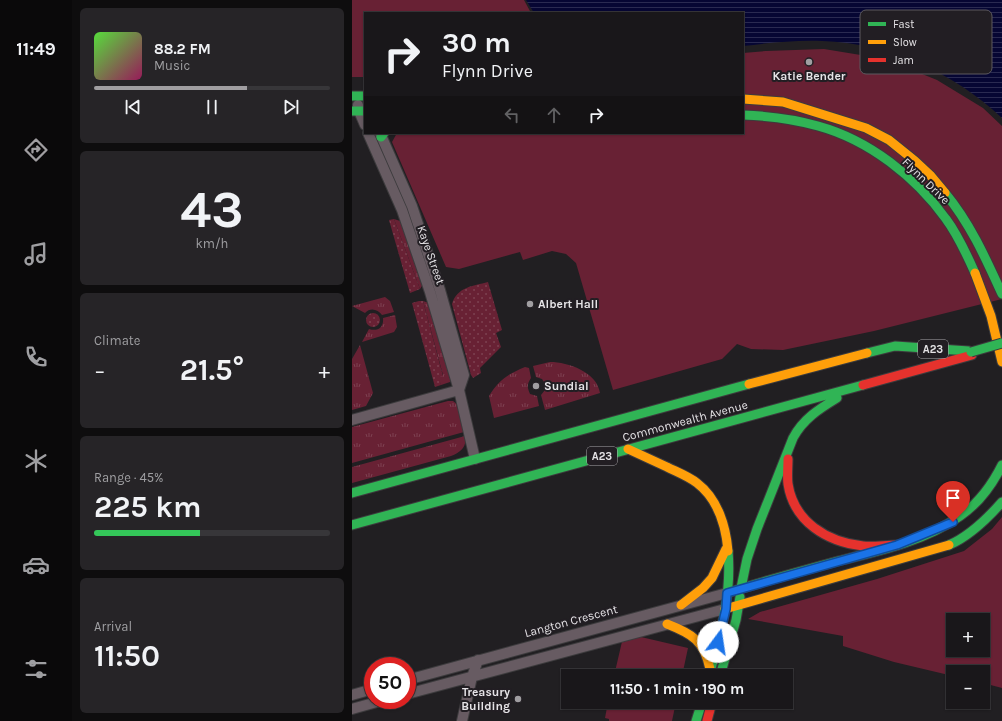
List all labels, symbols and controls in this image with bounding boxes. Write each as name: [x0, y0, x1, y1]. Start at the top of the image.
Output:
legend: [860, 10, 992, 74]
text: Fast: [893, 18, 914, 31]
text: 30 m: [442, 26, 511, 59]
icon: right: [376, 28, 428, 80]
text: Slow: [893, 36, 917, 49]
text: 11:49: [16, 38, 56, 60]
text: 88.2 FM: [154, 40, 211, 58]
text: Jam: [893, 54, 914, 67]
marker: Katie Bender: [804, 57, 814, 67]
text: Music: [154, 58, 190, 73]
text: Flynn Drive: [442, 60, 533, 82]
place label: Katie Bender: [773, 69, 846, 83]
icon: previous: [122, 96, 144, 118]
icon: pause: [201, 96, 223, 118]
icon: next: [280, 96, 302, 118]
icon: left: [501, 104, 523, 126]
icon: ahead: [543, 104, 565, 126]
icon: right: [585, 104, 607, 126]
icon: directions: [22, 136, 50, 164]
street label: Flynn Drive: [899, 155, 953, 207]
text: 43: [180, 179, 244, 240]
street label: Kaye Street: [414, 224, 448, 287]
text: km/h: [196, 236, 228, 251]
icon: music: [22, 240, 50, 268]
place label: Albert Hall: [538, 297, 598, 311]
marker: Albert Hall: [525, 299, 535, 309]
text: Climate: [94, 333, 140, 348]
road number: A23: [918, 340, 948, 358]
icon: phone: [22, 343, 50, 371]
text: 21.5°: [180, 352, 244, 388]
text: −: [94, 358, 106, 384]
text: +: [318, 358, 330, 384]
place label: Sundial: [544, 379, 589, 393]
marker: Sundial: [531, 381, 541, 391]
street label: Commonwealth Avenue: [621, 398, 749, 444]
icon: climate: [22, 447, 50, 475]
road number: A23: [587, 447, 617, 465]
text: Range · 45%: [94, 470, 164, 485]
pin: [936, 481, 970, 522]
icon: arrive: [942, 487, 964, 509]
text: 225 km: [94, 489, 202, 525]
icon: car: [22, 551, 50, 579]
street label: Langton Crescent: [523, 602, 619, 640]
map controls: [946, 613, 990, 709]
button: +: [946, 613, 990, 657]
text: Arrival: [94, 619, 132, 634]
position arrow: [697, 621, 739, 663]
text: 11:50: [94, 638, 160, 674]
icon: filters: [22, 655, 50, 683]
speed limit sign: 50: [364, 657, 416, 709]
button: −: [946, 665, 990, 709]
text: 11:50 · 1 min · 190 m: [610, 680, 744, 698]
place label: Treasury Building: [461, 685, 510, 713]
marker: Treasury Building: [513, 694, 523, 704]

